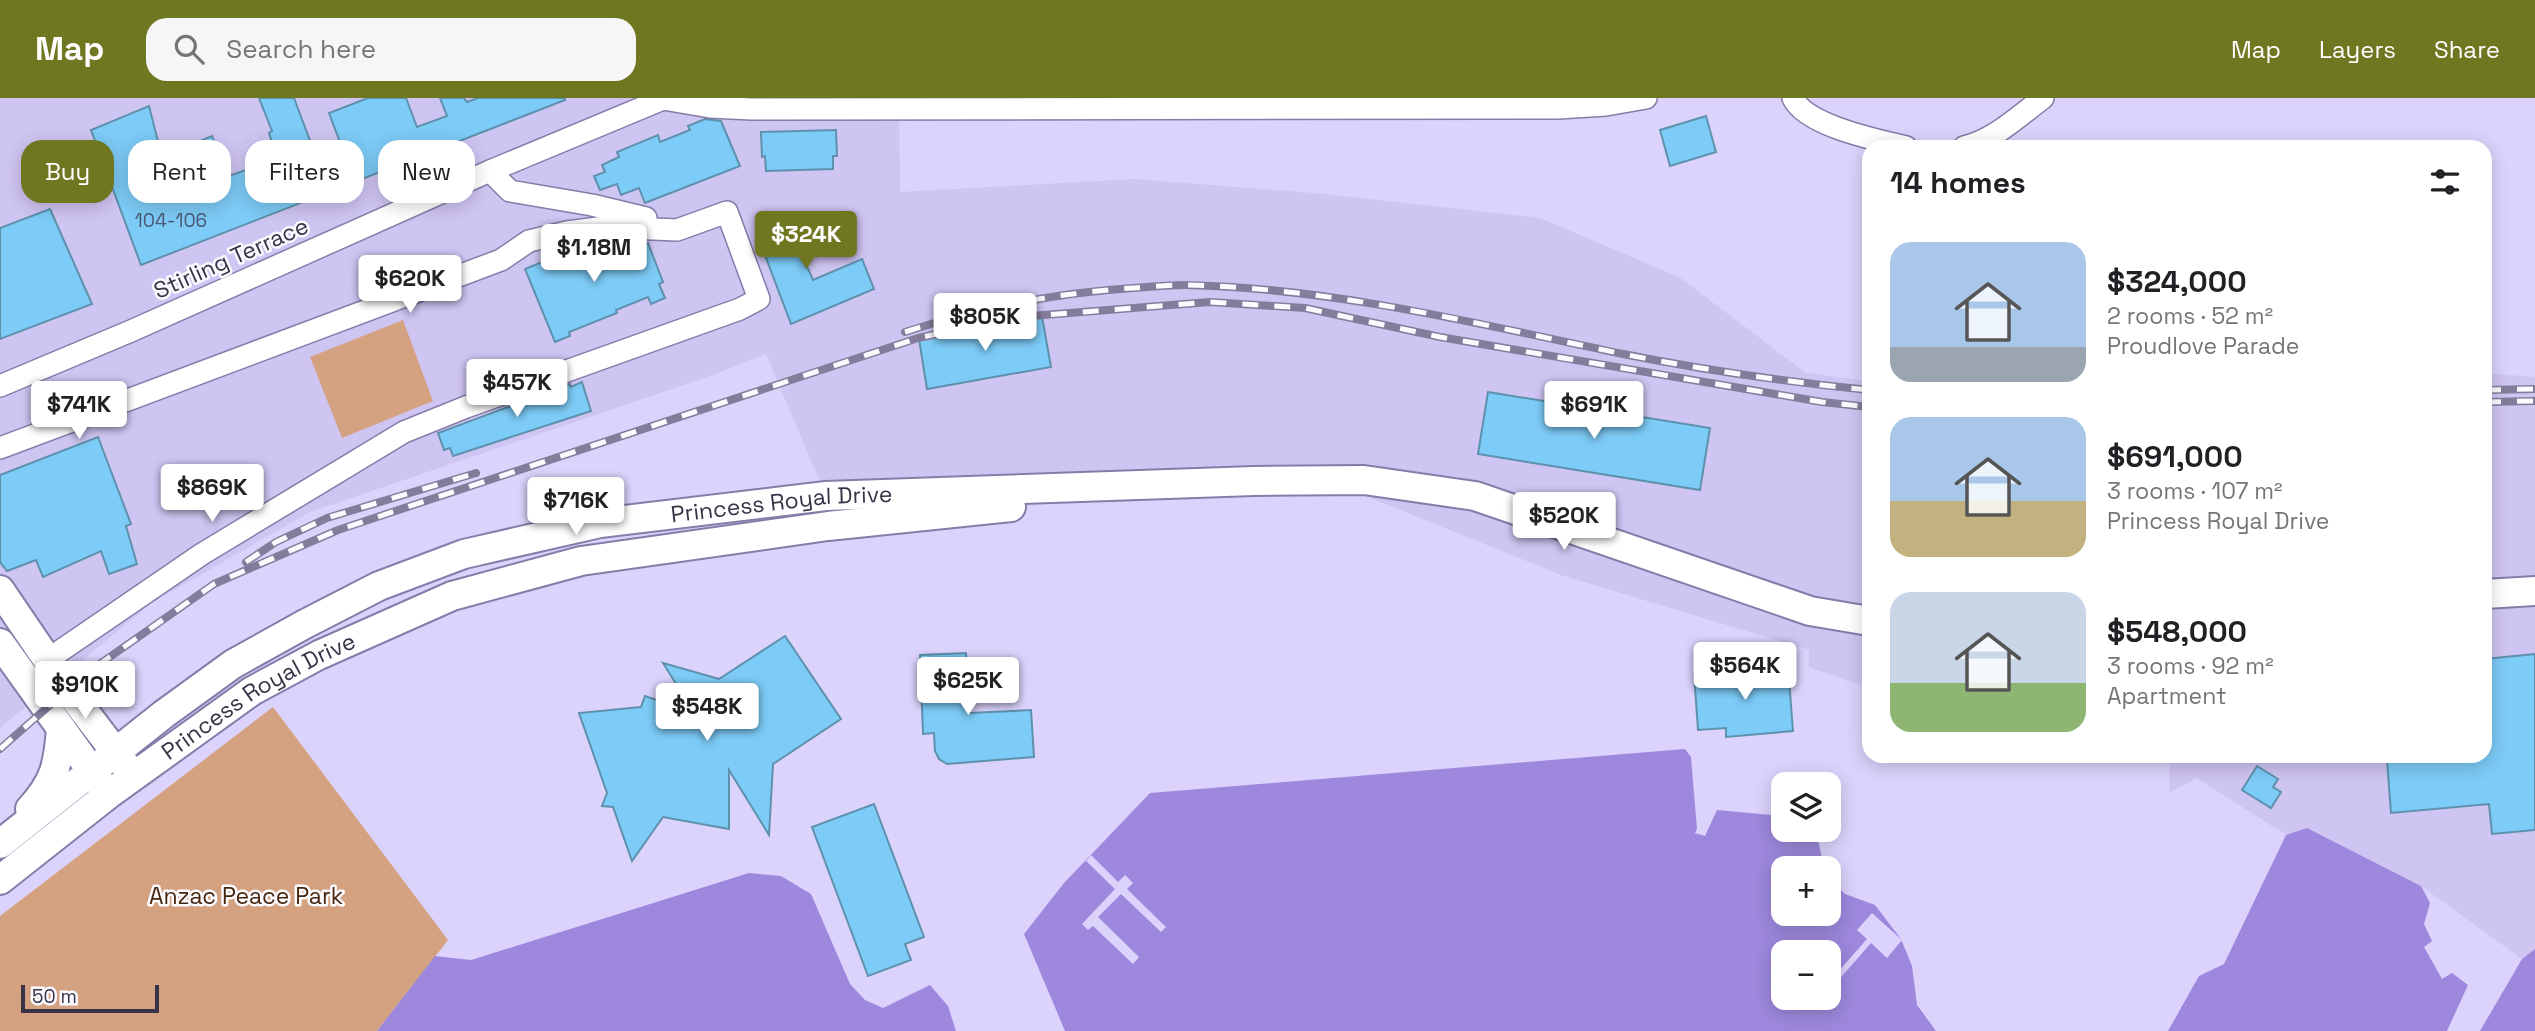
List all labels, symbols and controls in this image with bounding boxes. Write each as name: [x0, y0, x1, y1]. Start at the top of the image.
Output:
search box: [146, 18, 636, 81]
text: Map: [35, 28, 104, 70]
icon: search: [170, 30, 208, 68]
text: Search here: [226, 32, 376, 66]
text: Map: [2231, 34, 2281, 65]
text: Layers: [2319, 34, 2396, 65]
text: Share: [2434, 34, 2500, 65]
chip: Buy: [21, 140, 114, 203]
chip: Rent: [128, 140, 231, 203]
chip: Filters: [245, 140, 364, 203]
chip: New: [378, 140, 475, 203]
text: 14 homes: [1890, 163, 2026, 202]
icon: filters: [2426, 163, 2464, 201]
house number: 104-106: [135, 208, 207, 233]
street label: Stirling Terrace: [149, 210, 313, 306]
pin: $324K: [757, 212, 855, 271]
text: $324K: [771, 219, 841, 249]
pin: $1.18M: [537, 225, 651, 284]
text: $1.18M: [557, 232, 631, 262]
pin: $620K: [361, 256, 459, 315]
text: $324,000: [2107, 262, 2247, 301]
text: $620K: [374, 263, 446, 293]
icon: home: [1946, 270, 2030, 354]
pin: $805K: [936, 294, 1034, 353]
text: $805K: [950, 301, 1020, 331]
text: 2 rooms · 52 m²: [2107, 301, 2273, 331]
text: Proudlove Parade: [2107, 331, 2299, 361]
pin: $457K: [468, 360, 566, 419]
text: $457K: [482, 367, 552, 397]
pin: $741K: [30, 382, 128, 441]
pin: $691K: [1545, 382, 1643, 441]
text: $741K: [47, 389, 111, 419]
text: $691K: [1560, 389, 1628, 419]
text: $691,000: [2107, 437, 2243, 476]
icon: home: [1946, 445, 2030, 529]
pin: $869K: [163, 464, 261, 524]
text: $869K: [177, 472, 247, 502]
text: 3 rooms · 107 m²: [2107, 476, 2283, 506]
pin: $716K: [527, 478, 625, 537]
street label: Princess Royal Drive: [669, 479, 893, 529]
text: $716K: [543, 485, 609, 515]
pin: $520K: [1515, 492, 1613, 552]
text: $520K: [1529, 500, 1599, 530]
text: Princess Royal Drive: [2107, 506, 2329, 536]
text: $548,000: [2107, 612, 2247, 651]
icon: home: [1946, 620, 2030, 704]
street label: Princess Royal Drive: [155, 626, 360, 766]
pin: $564K: [1696, 642, 1794, 702]
text: $564K: [1710, 650, 1780, 680]
text: 3 rooms · 92 m²: [2107, 651, 2274, 681]
pin: $625K: [919, 658, 1017, 717]
pin: $910K: [36, 662, 134, 721]
text: $625K: [933, 665, 1003, 695]
text: $910K: [51, 669, 119, 699]
text: Apartment: [2107, 681, 2227, 711]
pin: $548K: [658, 684, 756, 743]
text: $548K: [672, 691, 742, 721]
map controls: [1771, 772, 1841, 1010]
button: layers: [1771, 772, 1841, 842]
button: +: [1771, 856, 1841, 926]
park label: Anzac Peace Park: [149, 881, 343, 911]
button: −: [1771, 940, 1841, 1010]
scale bar: [21, 982, 159, 1014]
text: 50 m: [32, 984, 77, 1009]

